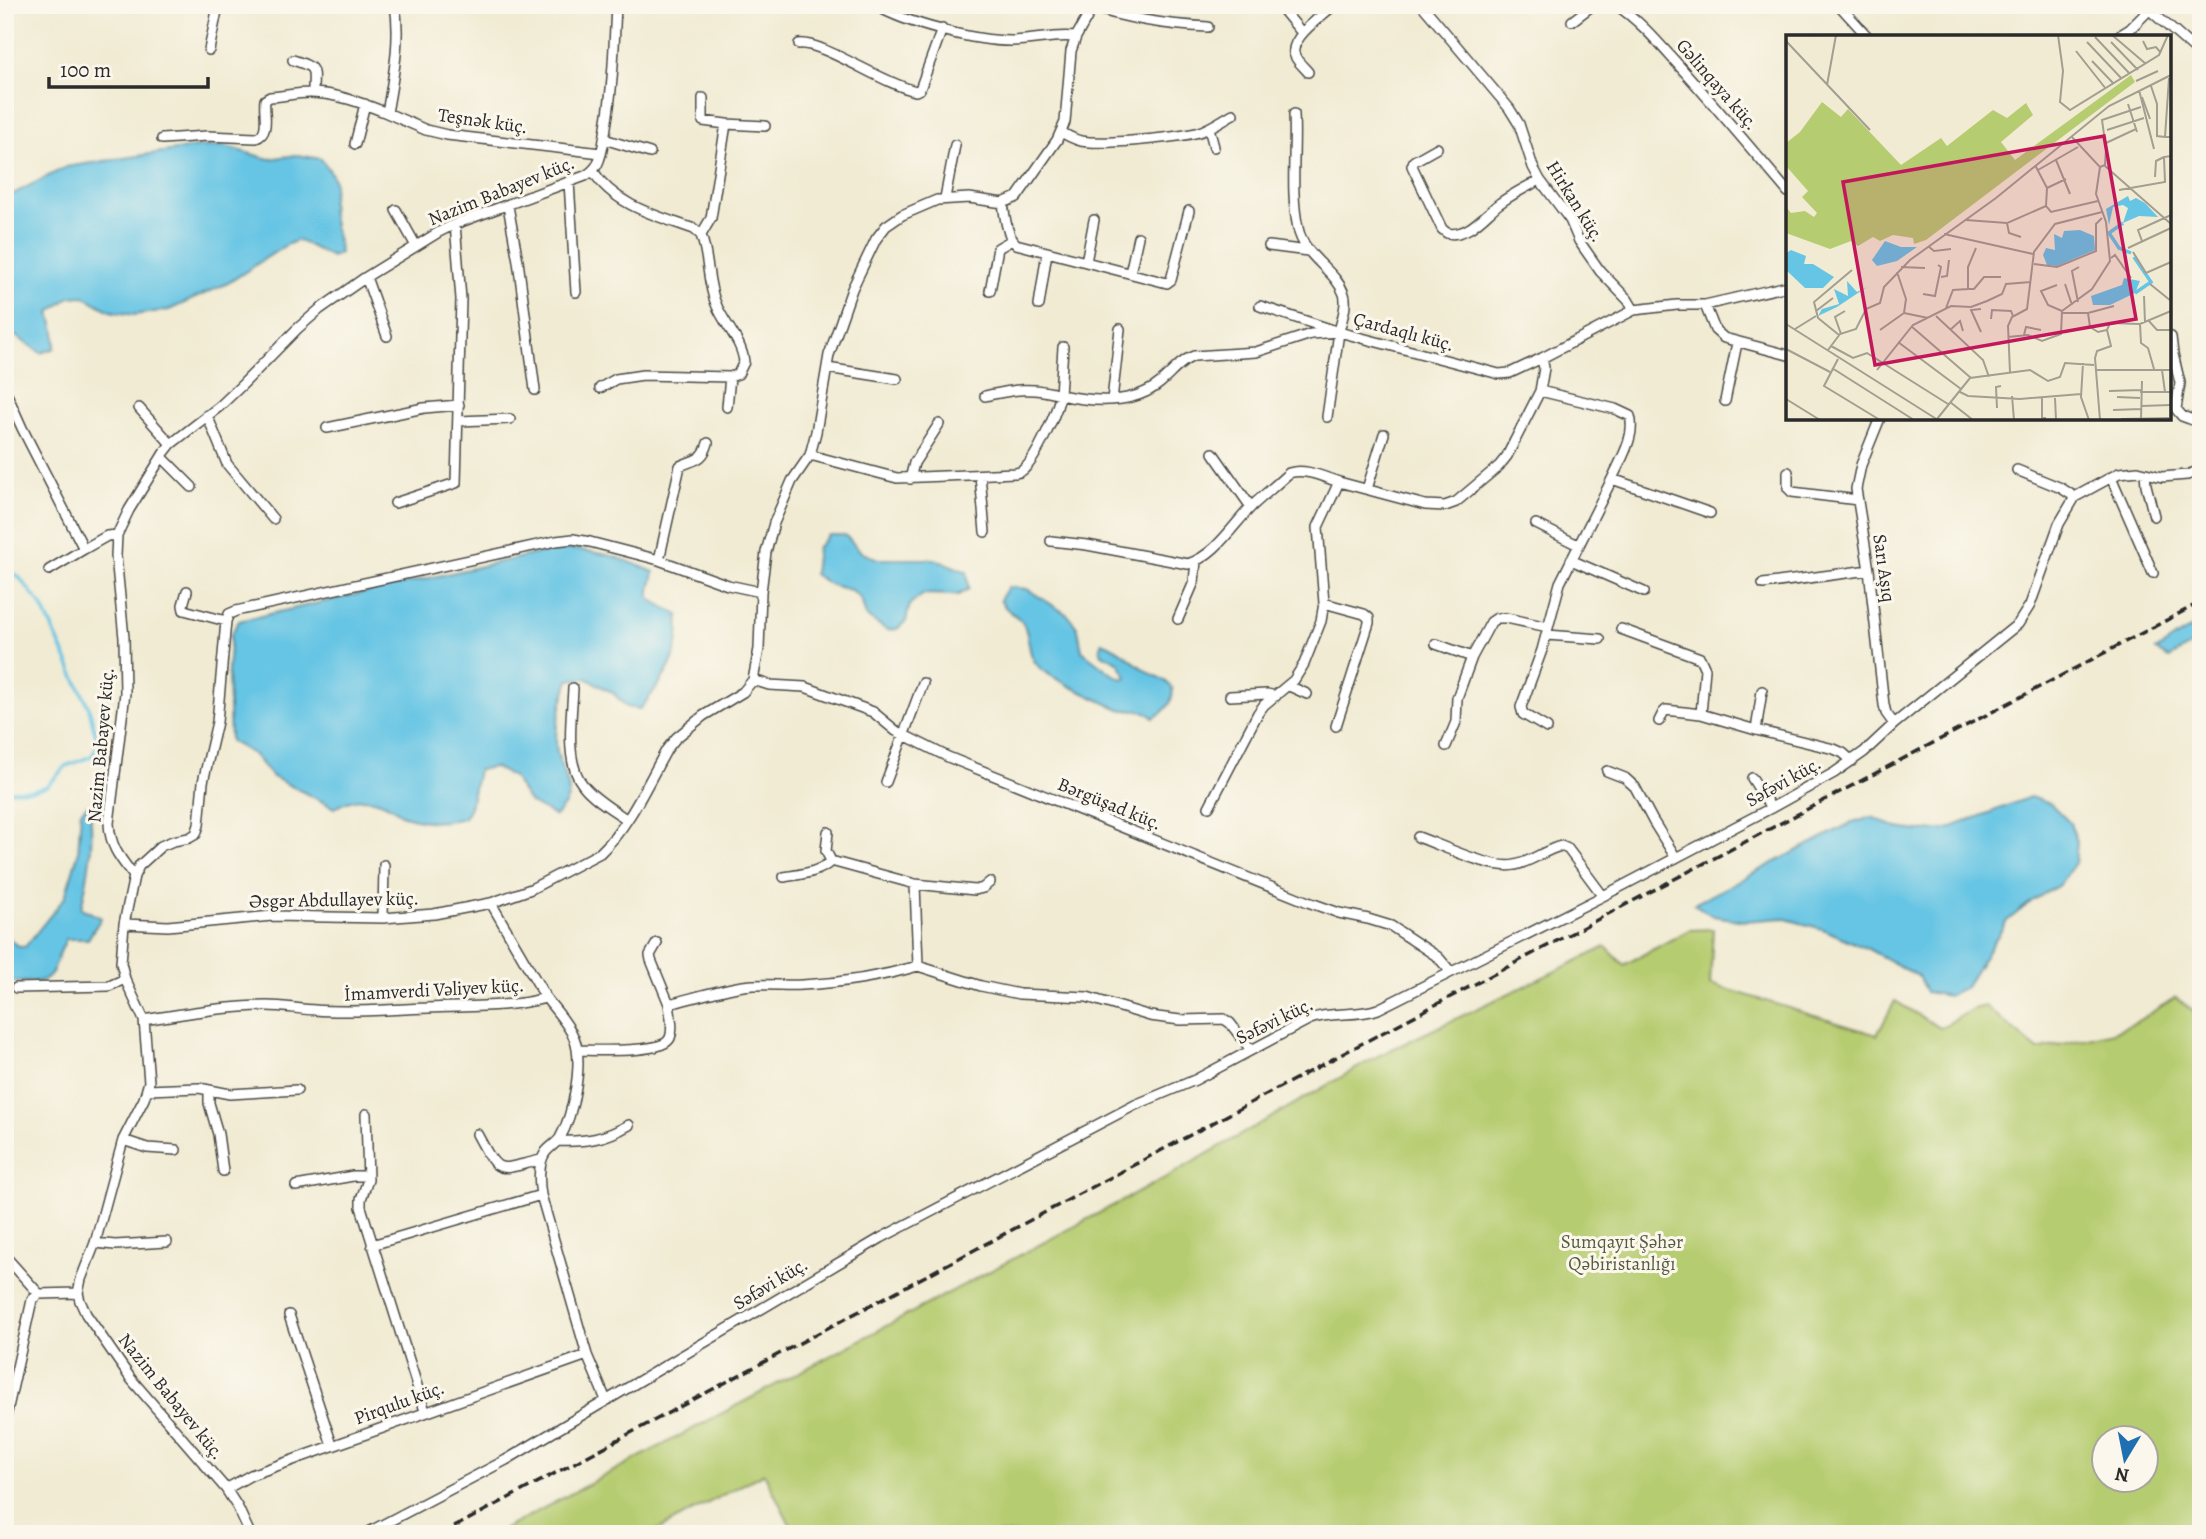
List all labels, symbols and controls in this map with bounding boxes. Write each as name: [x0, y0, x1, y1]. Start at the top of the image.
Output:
street label: Gəlinqaya küç.: [1670, 33, 1764, 136]
inset map: [1786, 35, 2171, 420]
scale bar: [49, 46, 208, 90]
text: 100 m: [60, 56, 111, 84]
street label: Teşnək küç.: [436, 102, 529, 140]
street label: Nazim Babayev küç.: [424, 150, 579, 232]
street label: Hirkan küç.: [1540, 156, 1611, 247]
street label: Çardaqlı küç.: [1350, 306, 1457, 358]
street label: Sarı Aşıq: [1866, 532, 1902, 604]
street label: Nazim Babayev küç.: [81, 666, 121, 824]
street label: Səfəvi küç.: [1741, 750, 1826, 813]
street label: Bərgüşad küç.: [1054, 771, 1166, 837]
street label: Əsgər Abdullayev küç.: [249, 886, 419, 914]
street label: İmamverdi Vəliyev küç.: [343, 972, 525, 1008]
street label: Səfəvi küç.: [1231, 991, 1317, 1051]
park label: Sumqayıt Şəhər Qəbiristanlığı: [1561, 1229, 1683, 1277]
street label: Səfəvi küç.: [728, 1251, 813, 1316]
street label: Nazim Babayev küç.: [112, 1328, 230, 1465]
street label: Pirqulu küç.: [350, 1375, 448, 1431]
north arrow: [2090, 1424, 2160, 1494]
text: N: [2113, 1461, 2131, 1489]

